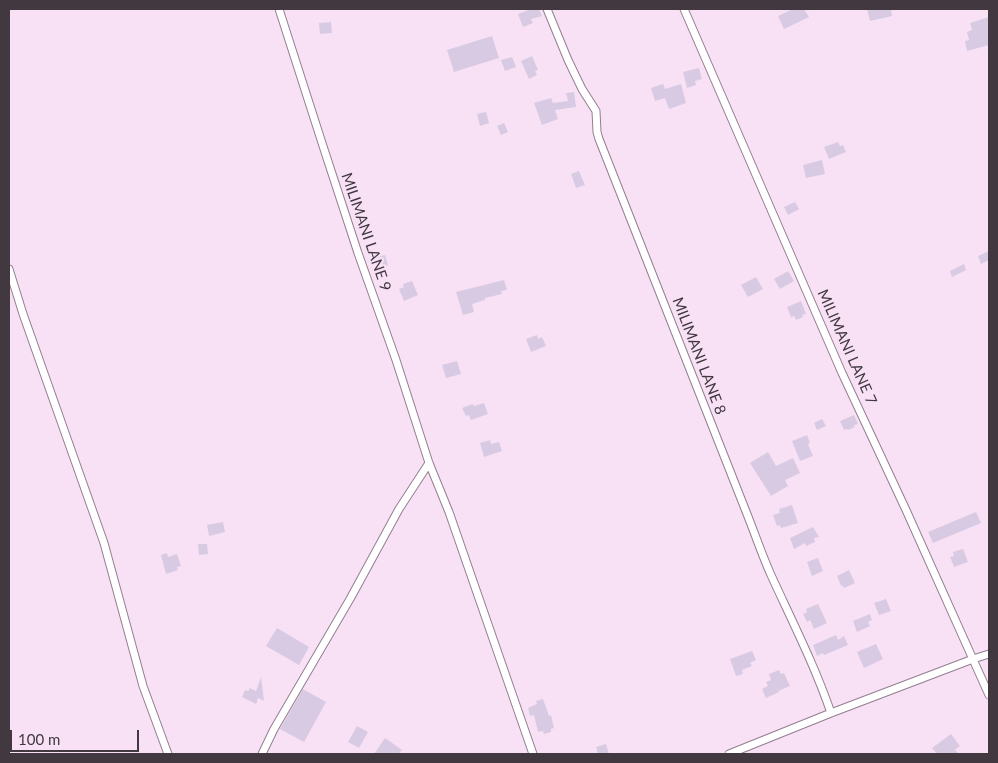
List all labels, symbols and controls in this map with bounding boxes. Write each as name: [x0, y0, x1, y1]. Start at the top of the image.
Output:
street label: MILIMANI LANE 9: [337, 170, 395, 294]
street label: MILIMANI LANE 7: [814, 287, 880, 407]
street label: MILIMANI LANE 8: [668, 295, 730, 417]
scale bar: [12, 720, 141, 752]
text: 100 m: [18, 730, 60, 748]

